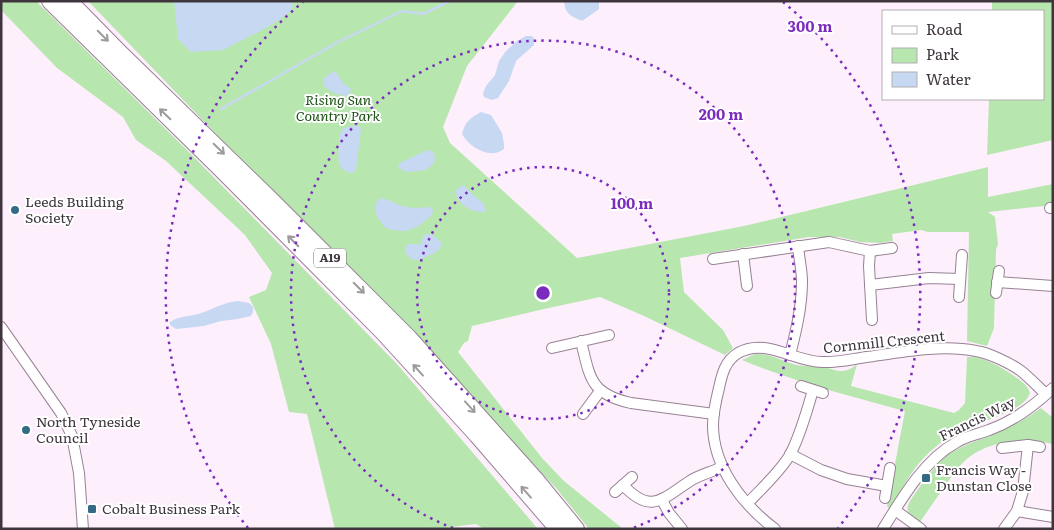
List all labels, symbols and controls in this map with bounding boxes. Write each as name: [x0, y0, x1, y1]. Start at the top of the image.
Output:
legend: [882, 10, 1044, 100]
text: 300 m: [788, 14, 832, 37]
text: Road: [926, 17, 962, 40]
one-way arrow: [97, 30, 109, 42]
text: Park: [926, 42, 960, 65]
text: Water: [926, 67, 971, 90]
park label: Rising Sun Country Park: [296, 89, 381, 125]
text: 200 m: [699, 102, 743, 125]
one-way arrow: [159, 108, 171, 120]
one-way arrow: [213, 143, 226, 155]
place label: Leeds Building Society: [25, 191, 124, 227]
text: 100 m: [611, 191, 653, 214]
marker: Leeds Building Society: [9, 204, 21, 216]
one-way arrow: [287, 235, 299, 247]
road number: A19: [314, 248, 346, 268]
one-way arrow: [353, 282, 365, 294]
centre of rings: [534, 284, 552, 302]
street label: Cornmill Crescent: [822, 325, 946, 357]
one-way arrow: [412, 364, 424, 377]
street label: Francis Way: [935, 391, 1019, 445]
one-way arrow: [465, 401, 476, 414]
place label: North Tyneside Council: [36, 411, 141, 447]
marker: North Tyneside Council: [20, 424, 32, 436]
place label: Francis Way - Dunstan Close: [936, 459, 1032, 495]
marker: Francis Way - Dunstan Close: [920, 472, 932, 484]
one-way arrow: [521, 485, 532, 498]
place label: Cobalt Business Park: [102, 498, 241, 518]
marker: Cobalt Business Park: [86, 503, 98, 515]

